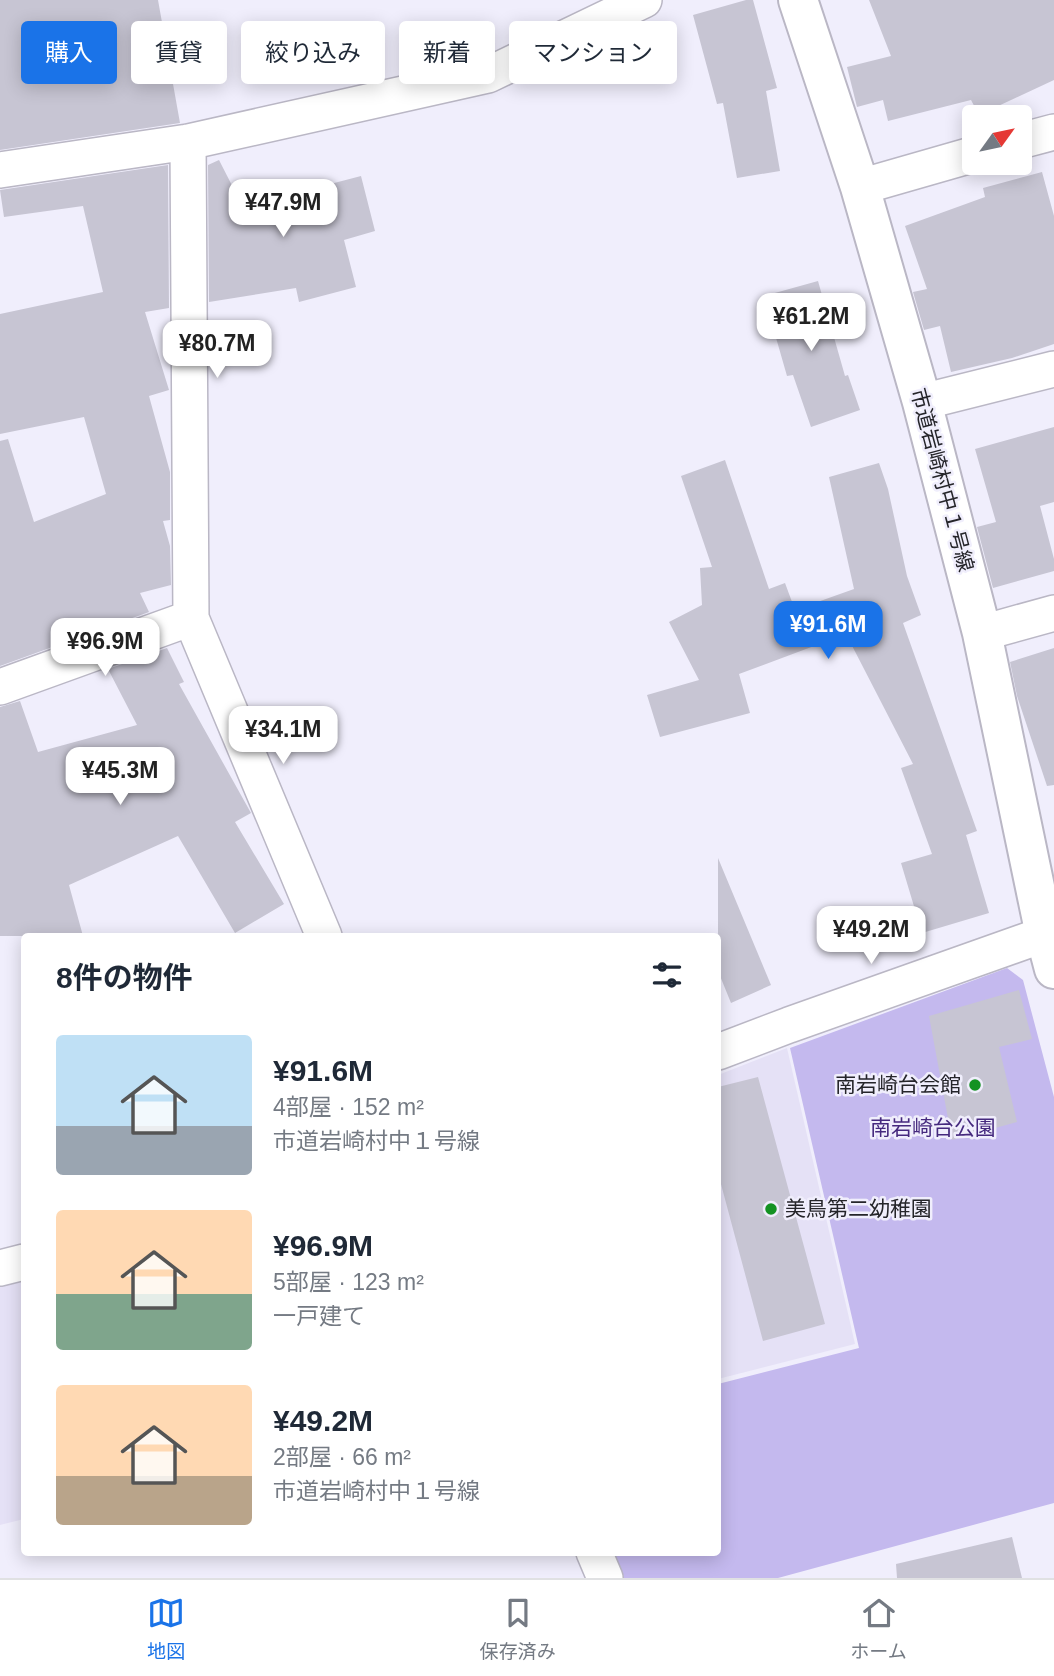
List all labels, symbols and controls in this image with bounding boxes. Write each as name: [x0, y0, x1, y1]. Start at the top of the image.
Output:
chip: 購入: [21, 21, 117, 84]
chip: 賃貸: [131, 21, 227, 84]
chip: 絞り込み: [241, 21, 385, 84]
chip: 新着: [399, 21, 495, 84]
chip: マンション: [509, 21, 677, 84]
north arrow: [962, 105, 1032, 175]
map controls: [962, 105, 1032, 175]
pin: ¥47.9M: [226, 180, 340, 239]
text: ¥47.9M: [245, 189, 321, 215]
pin: ¥61.2M: [754, 294, 868, 353]
text: ¥61.2M: [773, 303, 849, 329]
pin: ¥80.7M: [160, 320, 274, 380]
text: ¥80.7M: [179, 330, 255, 356]
street label: 市道岩崎村中１号線: [907, 386, 978, 574]
pin: ¥91.6M: [771, 602, 885, 661]
text: ¥91.6M: [790, 611, 866, 637]
pin: ¥96.9M: [48, 618, 162, 678]
text: ¥96.9M: [67, 628, 143, 654]
pin: ¥34.1M: [226, 706, 340, 766]
text: ¥34.1M: [245, 716, 321, 742]
pin: ¥45.3M: [63, 748, 177, 807]
text: ¥45.3M: [82, 757, 158, 783]
pin: ¥49.2M: [814, 906, 928, 966]
text: ¥49.2M: [833, 916, 909, 942]
icon: filters: [648, 956, 686, 994]
text: 8件の物件: [56, 961, 193, 994]
text: ¥91.6M: [273, 1054, 373, 1087]
icon: home: [112, 1063, 196, 1147]
place label: 南岩崎台会館: [835, 1073, 961, 1096]
marker: 南岩崎台会館: [967, 1077, 983, 1093]
text: 4部屋 · 152 m²: [273, 1094, 424, 1120]
park label: 南岩崎台公園: [870, 1116, 996, 1139]
text: 市道岩崎村中１号線: [273, 1128, 480, 1154]
place label: 美鳥第二幼稚園: [785, 1197, 932, 1220]
marker: 美鳥第二幼稚園: [763, 1201, 779, 1217]
text: ¥96.9M: [273, 1229, 373, 1262]
icon: home: [112, 1238, 196, 1322]
text: 5部屋 · 123 m²: [273, 1269, 424, 1295]
text: 一戸建て: [273, 1303, 365, 1329]
text: ¥49.2M: [273, 1404, 373, 1437]
icon: home: [112, 1413, 196, 1497]
text: 2部屋 · 66 m²: [273, 1444, 411, 1470]
text: 市道岩崎村中１号線: [273, 1478, 480, 1504]
tab: 地図: [147, 1594, 185, 1663]
tab: 保存済み: [480, 1594, 556, 1663]
tab: ホーム: [850, 1594, 907, 1663]

